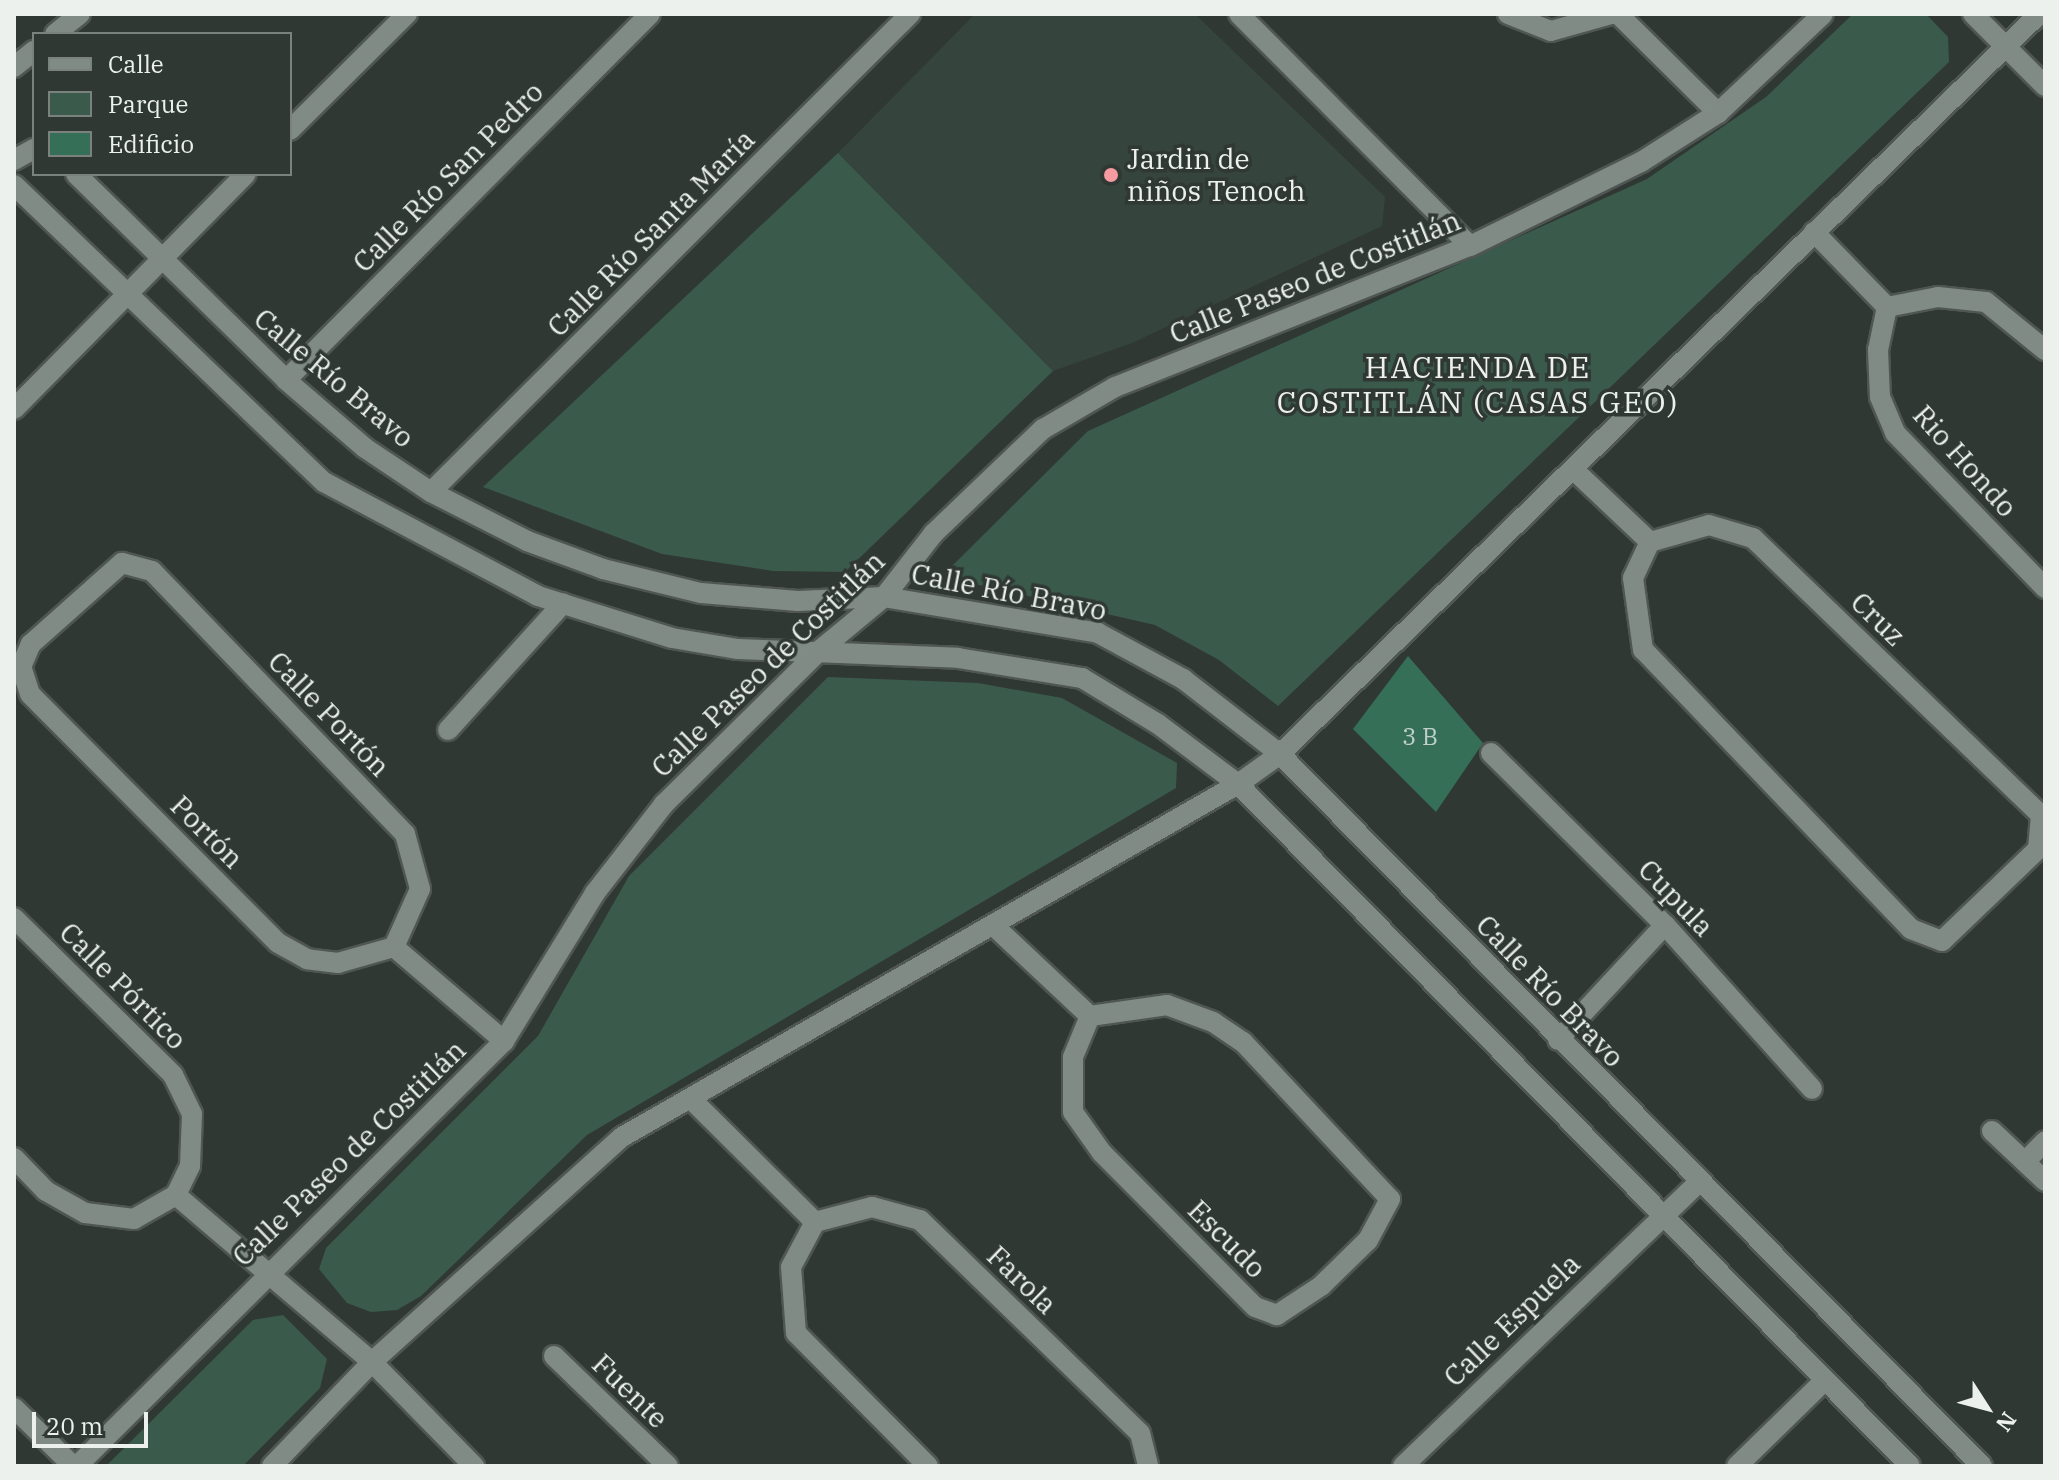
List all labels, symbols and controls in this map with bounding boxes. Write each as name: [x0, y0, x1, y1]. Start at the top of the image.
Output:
legend: [32, 32, 292, 176]
text: Calle: [108, 48, 164, 80]
street label: Calle Río San Pedro: [346, 75, 550, 279]
text: Parque: [108, 88, 188, 120]
street label: Calle Río Santa María: [541, 123, 761, 343]
text: Edificio: [108, 128, 194, 160]
place label: Jardin de niños Tenoch: [1127, 142, 1305, 208]
marker: Jardin de niños Tenoch: [1102, 166, 1120, 184]
street label: Calle Paseo de Costitlán: [1165, 203, 1465, 351]
street label: Calle Río Bravo: [247, 302, 421, 454]
district label: HACIENDA DE COSTITLÁN (CASAS GEO): [1277, 349, 1679, 420]
street label: Rio Hondo: [1906, 398, 2024, 524]
street label: Calle Paseo de Costitlán: [645, 544, 891, 784]
street label: Calle Río Bravo: [909, 557, 1109, 627]
street label: Cruz: [1844, 585, 1912, 653]
street label: Calle Portón: [261, 645, 397, 783]
house number: 3 B: [1402, 723, 1438, 751]
street label: Portón: [164, 789, 250, 875]
street label: Cupula: [1631, 853, 1721, 943]
street label: Calle Río Bravo: [1469, 908, 1631, 1074]
street label: Calle Pórtico: [53, 916, 193, 1056]
street label: Calle Paseo de Costitlán: [226, 1033, 472, 1273]
street label: Escudo: [1181, 1193, 1273, 1285]
street label: Farola: [980, 1239, 1064, 1321]
street label: Calle Espuela: [1437, 1247, 1587, 1393]
street label: Fuente: [585, 1347, 675, 1435]
north arrow: [1947, 1368, 2027, 1448]
scale bar: [36, 1396, 152, 1446]
text: N: [1990, 1407, 2024, 1438]
text: 20 m: [46, 1410, 103, 1442]

